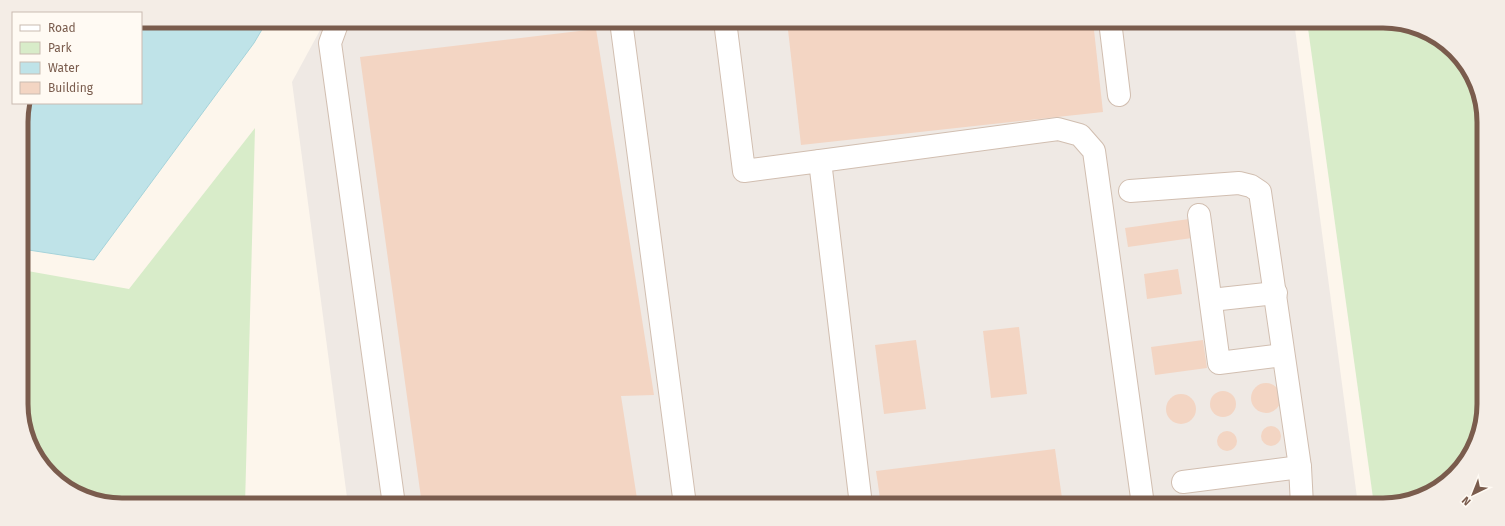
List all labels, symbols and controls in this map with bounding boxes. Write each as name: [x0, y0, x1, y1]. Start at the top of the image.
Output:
legend: [12, 12, 142, 104]
text: Road: [48, 21, 76, 35]
text: Park: [48, 41, 72, 55]
text: Water: [48, 61, 80, 75]
text: Building: [48, 81, 94, 95]
north arrow: [1453, 474, 1493, 514]
text: N: [1459, 494, 1474, 508]

